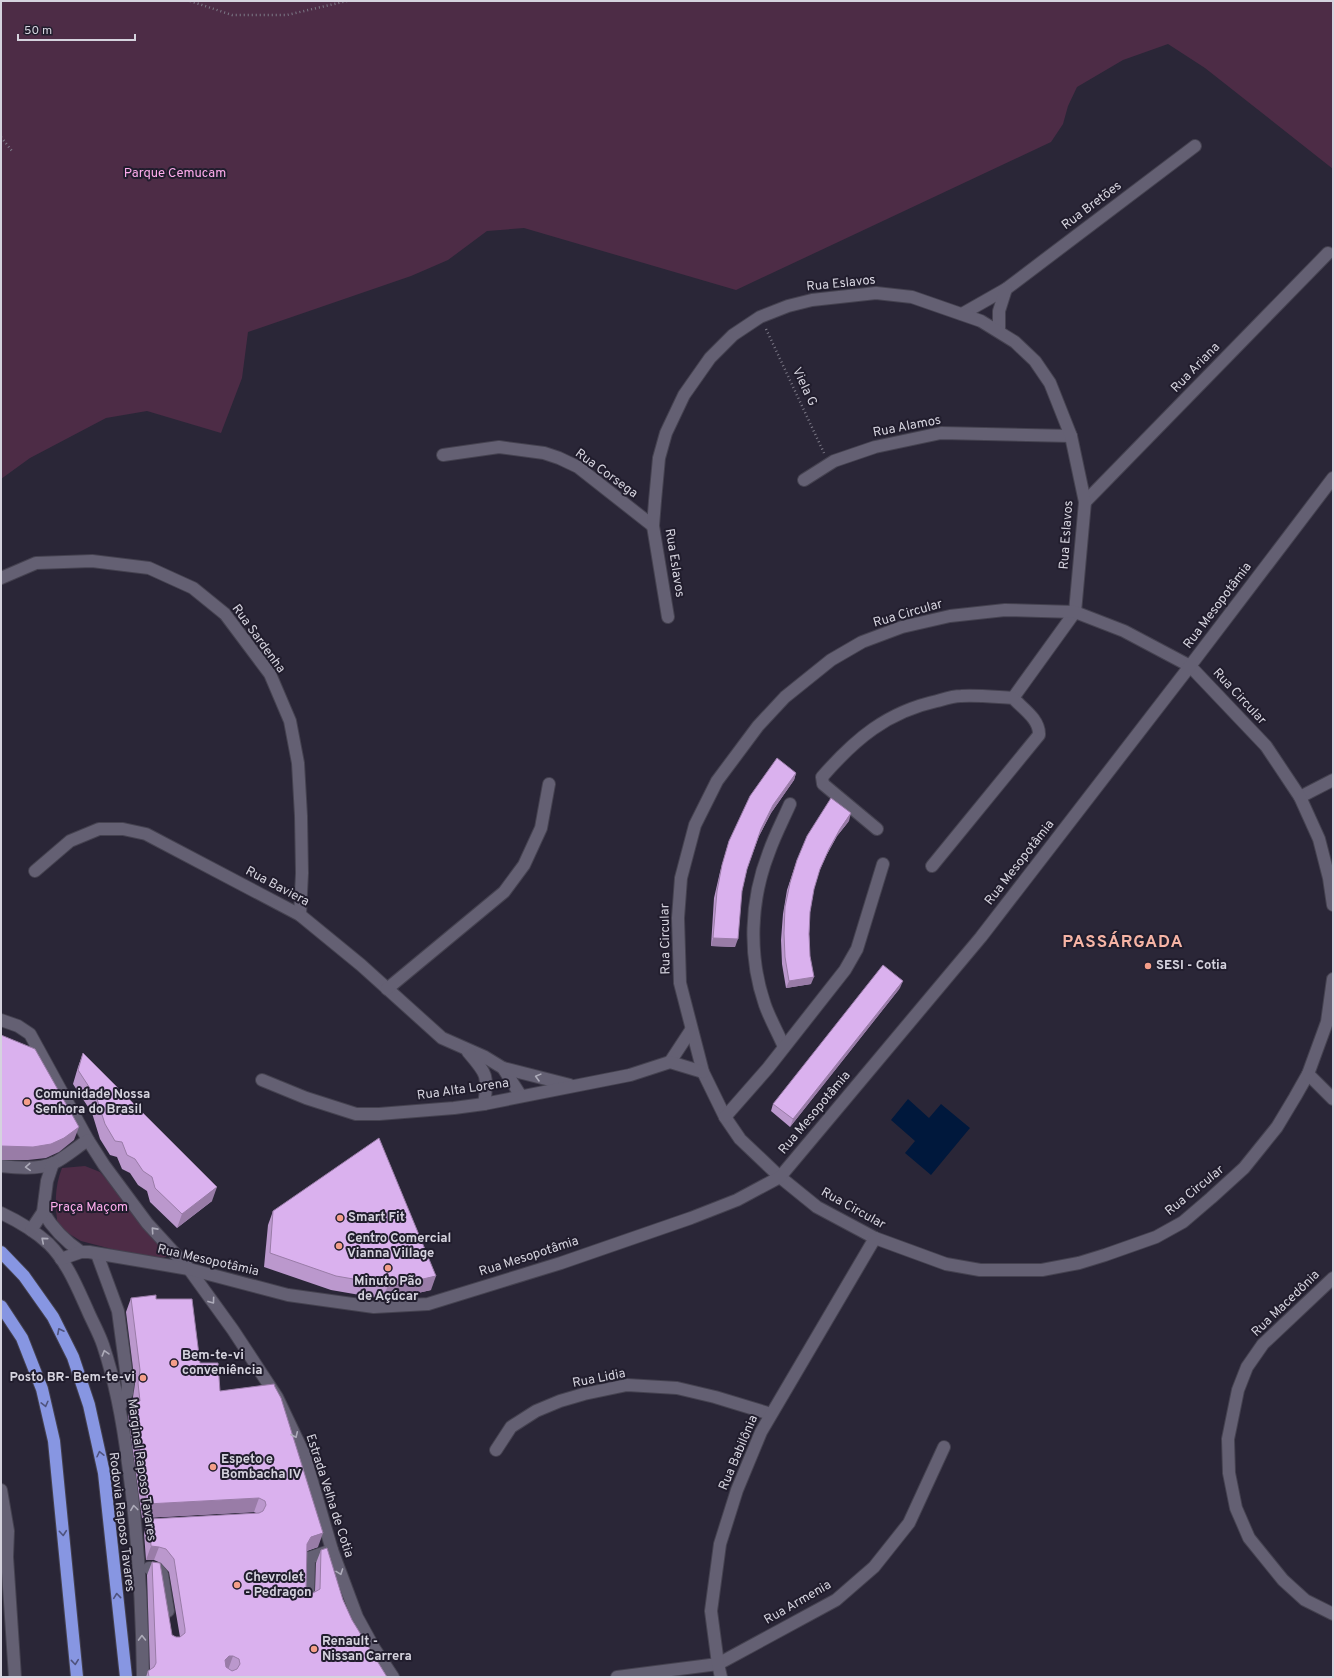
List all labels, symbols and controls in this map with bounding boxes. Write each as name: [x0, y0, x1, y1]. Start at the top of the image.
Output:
scale bar: [18, 16, 135, 42]
text: 50 m: [24, 23, 52, 39]
park label: Parque Cemucam: [124, 166, 226, 182]
street label: Rua Bretões: [1059, 178, 1125, 234]
street label: Rua Eslavos: [806, 272, 876, 296]
street label: Rua Ariana: [1168, 340, 1224, 396]
street label: Viela G: [788, 365, 820, 409]
street label: Rua Alamos: [872, 413, 942, 441]
street label: Rua Corsega: [571, 446, 641, 502]
street label: Rua Eslavos: [1057, 500, 1077, 570]
street label: Rua Eslavos: [661, 527, 687, 599]
street label: Rua Mesopotâmia: [1180, 560, 1256, 652]
street label: Rua Circular: [871, 596, 945, 632]
street label: Rua Sardenha: [228, 601, 288, 677]
street label: Rua Circular: [1209, 665, 1269, 729]
street label: Rua Mesopotâmia: [982, 817, 1058, 909]
street label: Rua Baviera: [242, 864, 312, 910]
street label: Rua Circular: [657, 903, 675, 975]
district label: PASSÁRGADA: [1062, 931, 1184, 954]
place label: SESI - Cotia: [1156, 958, 1227, 974]
marker: SESI - Cotia: [1143, 961, 1153, 971]
street label: Rua Mesopotâmia: [776, 1068, 854, 1158]
one-way arrow: [535, 1073, 542, 1082]
street label: Rua Alta Lorena: [416, 1076, 510, 1104]
place label: Comunidade Nossa Senhora do Brasil: [35, 1087, 150, 1118]
marker: Comunidade Nossa Senhora do Brasil: [22, 1097, 32, 1107]
street label: Rua Circular: [1162, 1162, 1228, 1220]
one-way arrow: [25, 1163, 31, 1172]
street label: Rua Circular: [818, 1185, 888, 1233]
park label: Praça Maçom: [50, 1200, 128, 1216]
place label: Smart Fit: [348, 1210, 405, 1226]
marker: Smart Fit: [335, 1213, 345, 1223]
one-way arrow: [151, 1227, 158, 1235]
place label: Centro Comercial Vianna Village: [347, 1231, 451, 1262]
street label: Rua Mesopotâmia: [477, 1233, 581, 1281]
one-way arrow: [41, 1238, 48, 1245]
marker: Centro Comercial Vianna Village: [334, 1241, 344, 1251]
street label: Rua Mesopotâmia: [156, 1242, 260, 1280]
marker: Minuto Pão de Açúcar: [383, 1263, 393, 1273]
street label: Rua Macedônia: [1248, 1267, 1324, 1341]
place label: Minuto Pão de Açúcar: [354, 1274, 422, 1305]
one-way arrow: [207, 1297, 215, 1304]
one-way arrow: [57, 1327, 64, 1335]
place label: Bem-te-vi conveniência: [182, 1348, 263, 1379]
one-way arrow: [101, 1350, 110, 1357]
marker: Bem-te-vi conveniência: [169, 1358, 179, 1368]
street label: Rua Lidia: [571, 1366, 627, 1392]
place label: Posto BR- Bem-te-vi: [9, 1370, 135, 1386]
marker: Posto BR- Bem-te-vi: [138, 1373, 148, 1383]
street label: Marginal Raposo Tavares: [123, 1398, 159, 1542]
one-way arrow: [41, 1401, 49, 1408]
street label: Rua Babilônia: [716, 1413, 762, 1493]
one-way arrow: [290, 1431, 298, 1438]
street label: Estrada Velha de Cotia: [301, 1432, 357, 1560]
one-way arrow: [96, 1450, 104, 1457]
street label: Rodovia Raposo Tavares: [104, 1451, 138, 1593]
place label: Espeto e Bombacha IV: [221, 1452, 301, 1483]
marker: Espeto e Bombacha IV: [208, 1462, 218, 1472]
one-way arrow: [130, 1505, 139, 1511]
one-way arrow: [58, 1530, 67, 1536]
one-way arrow: [335, 1568, 343, 1575]
place label: Chevrolet - Pedragon: [245, 1570, 312, 1601]
street label: Rua Armenia: [762, 1577, 834, 1629]
marker: Chevrolet - Pedragon: [232, 1580, 242, 1590]
one-way arrow: [112, 1593, 121, 1600]
place label: Renault - Nissan Carrera: [322, 1634, 412, 1665]
one-way arrow: [138, 1635, 146, 1641]
marker: Renault - Nissan Carrera: [309, 1644, 319, 1654]
one-way arrow: [70, 1659, 79, 1665]

